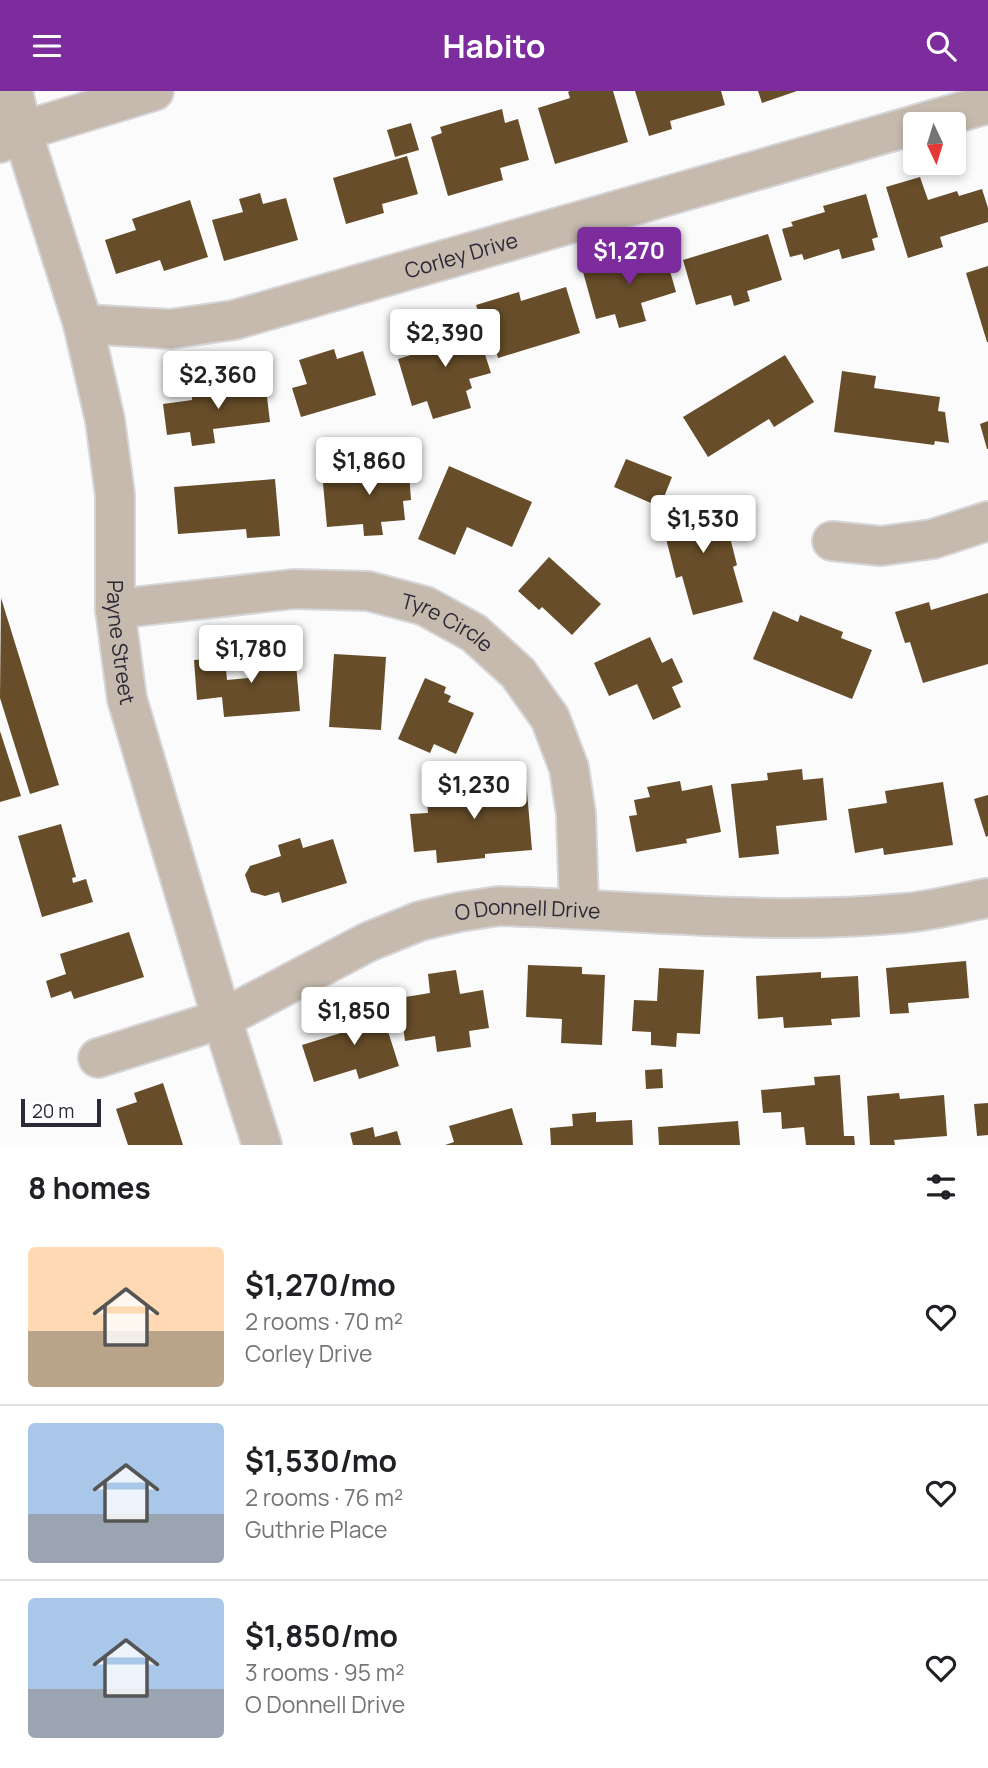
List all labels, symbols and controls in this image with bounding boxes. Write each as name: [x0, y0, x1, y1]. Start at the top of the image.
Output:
text: Habito: [443, 24, 545, 68]
icon: menu: [28, 27, 66, 65]
icon: search: [922, 27, 960, 65]
north arrow: [903, 112, 966, 175]
map controls: [903, 112, 966, 175]
street label: Corley Drive: [401, 225, 521, 284]
pin: $1,270: [572, 227, 686, 287]
text: $1,270: [593, 234, 665, 266]
pin: $2,390: [388, 309, 502, 369]
text: $2,390: [406, 316, 484, 348]
pin: $2,360: [161, 351, 275, 411]
text: $2,360: [179, 358, 257, 390]
pin: $1,860: [312, 437, 426, 497]
text: $1,860: [332, 444, 406, 476]
pin: $1,530: [646, 496, 760, 555]
text: $1,530: [667, 502, 739, 534]
street label: Payne Street: [101, 580, 142, 708]
street label: Tyre Circle: [398, 586, 500, 658]
pin: $1,780: [194, 625, 308, 685]
text: $1,780: [215, 632, 287, 664]
pin: $1,230: [417, 761, 531, 821]
text: $1,230: [438, 768, 510, 800]
street label: O Donnell Drive: [453, 892, 601, 926]
pin: $1,850: [297, 988, 411, 1047]
text: $1,850: [317, 994, 391, 1026]
scale bar: [21, 1096, 102, 1128]
text: 20 m: [32, 1098, 74, 1124]
text: 8 homes: [28, 1167, 151, 1208]
icon: filters: [922, 1168, 960, 1206]
text: $1,270/mo: [245, 1264, 396, 1305]
icon: home: [84, 1275, 168, 1359]
icon: heart: [922, 1298, 960, 1336]
text: 2 rooms · 70 m²: [245, 1305, 403, 1337]
text: Corley Drive: [245, 1337, 372, 1369]
text: $1,530/mo: [245, 1440, 397, 1481]
icon: home: [84, 1451, 168, 1535]
icon: heart: [922, 1474, 960, 1512]
text: 2 rooms · 76 m²: [245, 1481, 403, 1513]
text: Guthrie Place: [245, 1513, 387, 1545]
text: $1,850/mo: [245, 1615, 398, 1656]
icon: home: [84, 1626, 168, 1710]
icon: heart: [922, 1649, 960, 1687]
text: 3 rooms · 95 m²: [245, 1656, 404, 1688]
text: O Donnell Drive: [245, 1688, 405, 1720]

